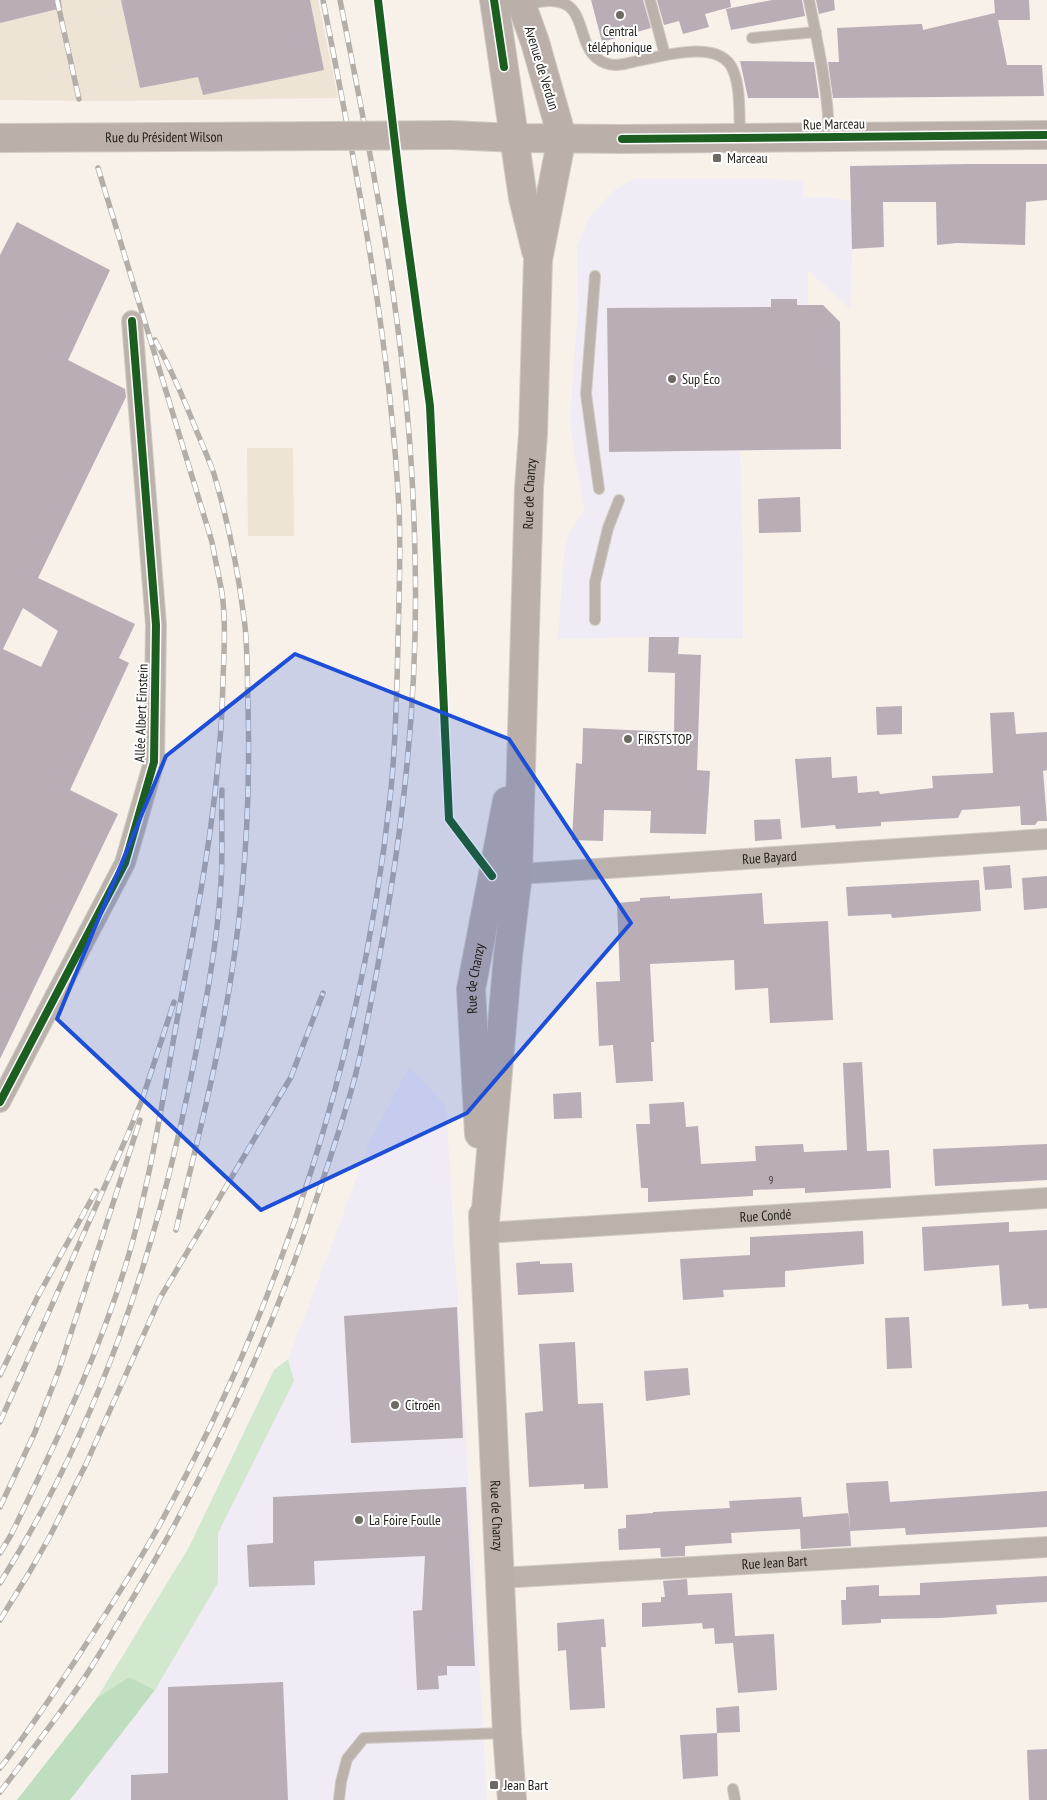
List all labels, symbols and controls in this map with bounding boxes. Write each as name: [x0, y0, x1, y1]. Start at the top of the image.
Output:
marker: Central téléphonique: [614, 9, 626, 21]
place label: Central téléphonique: [588, 22, 652, 56]
street label: Avenue de Verdun: [521, 24, 563, 112]
street label: Rue Marceau: [803, 114, 865, 134]
street label: Rue du Président Wilson: [105, 128, 223, 146]
place label: Marceau: [727, 149, 768, 167]
marker: Marceau: [711, 152, 723, 164]
place label: Sup Éco: [682, 370, 720, 388]
marker: Sup Éco: [666, 373, 678, 385]
street label: Rue de Chanzy: [519, 457, 540, 530]
street label: Allée Albert Einstein: [130, 663, 152, 763]
place label: FIRSTSTOP: [638, 730, 692, 748]
marker: FIRSTSTOP: [622, 733, 634, 745]
street label: Rue Bayard: [742, 847, 797, 868]
street label: Rue de Chanzy: [462, 941, 489, 1014]
house number: 9: [769, 1173, 774, 1187]
street label: Rue Condé: [739, 1205, 792, 1226]
place label: Citroën: [405, 1396, 440, 1414]
marker: Citroën: [389, 1399, 401, 1411]
street label: Rue de Chanzy: [486, 1480, 508, 1552]
place label: La Foire Foulle: [369, 1511, 441, 1529]
marker: La Foire Foulle: [353, 1514, 365, 1526]
street label: Rue Jean Bart: [741, 1552, 808, 1573]
place label: Jean Bart: [503, 1776, 548, 1794]
marker: Jean Bart: [488, 1779, 500, 1791]

